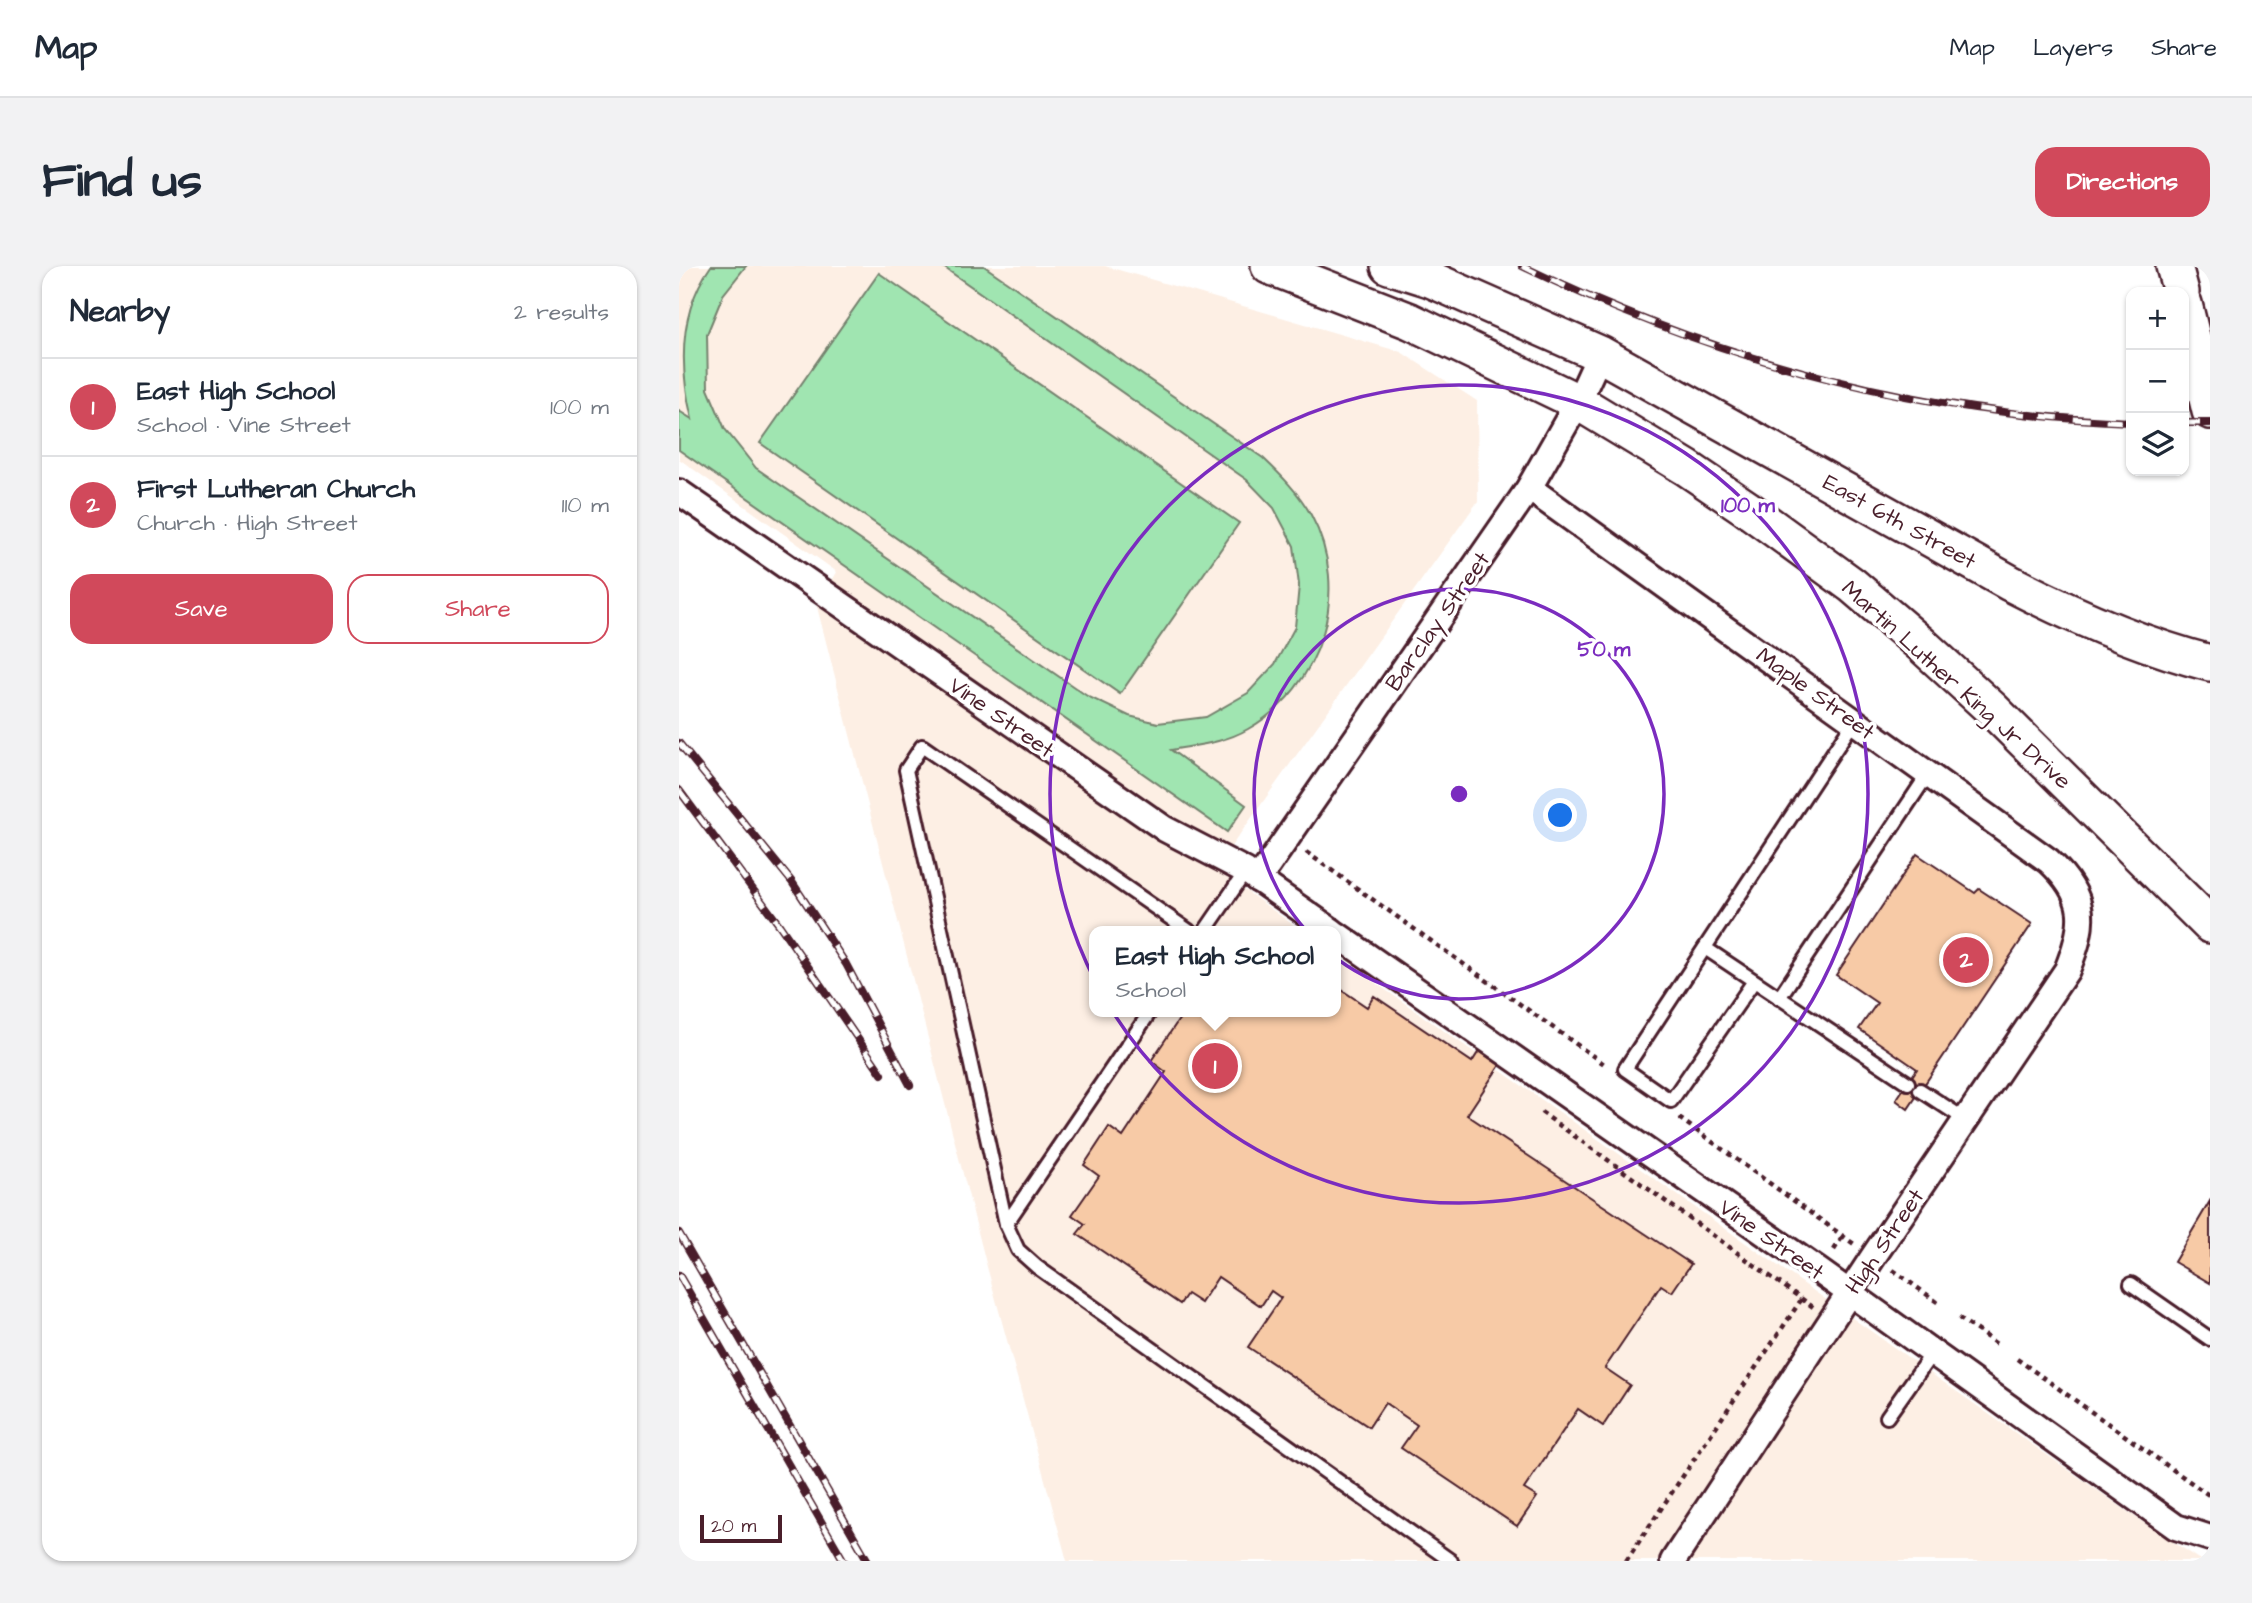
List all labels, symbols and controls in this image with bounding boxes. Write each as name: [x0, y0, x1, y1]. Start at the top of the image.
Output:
text: Map: [35, 25, 97, 71]
text: Map: [1950, 31, 1995, 65]
text: Layers: [2033, 31, 2113, 65]
text: Share: [2151, 31, 2217, 65]
button: Directions: [2035, 147, 2210, 217]
text: Find us: [42, 148, 202, 216]
map controls: [2126, 287, 2189, 476]
button: +: [2126, 287, 2189, 350]
text: Nearby: [70, 291, 170, 333]
text: 2 results: [514, 296, 609, 328]
button: −: [2126, 350, 2189, 413]
text: East High School: [137, 373, 335, 409]
text: 1: [92, 391, 94, 423]
text: 100 m: [550, 391, 609, 423]
text: School · Vine Street: [137, 409, 351, 441]
button: layers: [2126, 413, 2189, 476]
street label: East 6th Street: [1817, 467, 1983, 578]
text: First Lutheran Church: [137, 471, 415, 507]
text: 2: [86, 489, 100, 521]
text: 110 m: [561, 489, 609, 521]
text: 100 m: [1721, 491, 1776, 520]
text: Church · High Street: [137, 507, 357, 539]
street label: Barclay Street: [1378, 545, 1499, 698]
street label: Martin Luther King Jr Drive: [1834, 573, 2078, 797]
button: Save: [70, 574, 333, 644]
button: Share: [347, 574, 609, 644]
text: 50 m: [1578, 635, 1631, 664]
street label: Maple Street: [1749, 640, 1882, 748]
street label: Vine Street: [942, 670, 1061, 766]
centre of rings: [1447, 782, 1471, 806]
your location: [1543, 798, 1577, 832]
popup: [1089, 926, 1341, 1017]
pin: 2: [1943, 934, 1989, 986]
text: East High School: [1116, 938, 1314, 974]
text: School: [1116, 974, 1186, 1006]
pin: 1: [1192, 1040, 1238, 1092]
street label: High Street: [1838, 1182, 1933, 1301]
street label: Vine Street: [1712, 1192, 1831, 1288]
scale bar: [700, 1512, 782, 1544]
text: 20 m: [711, 1513, 756, 1540]

